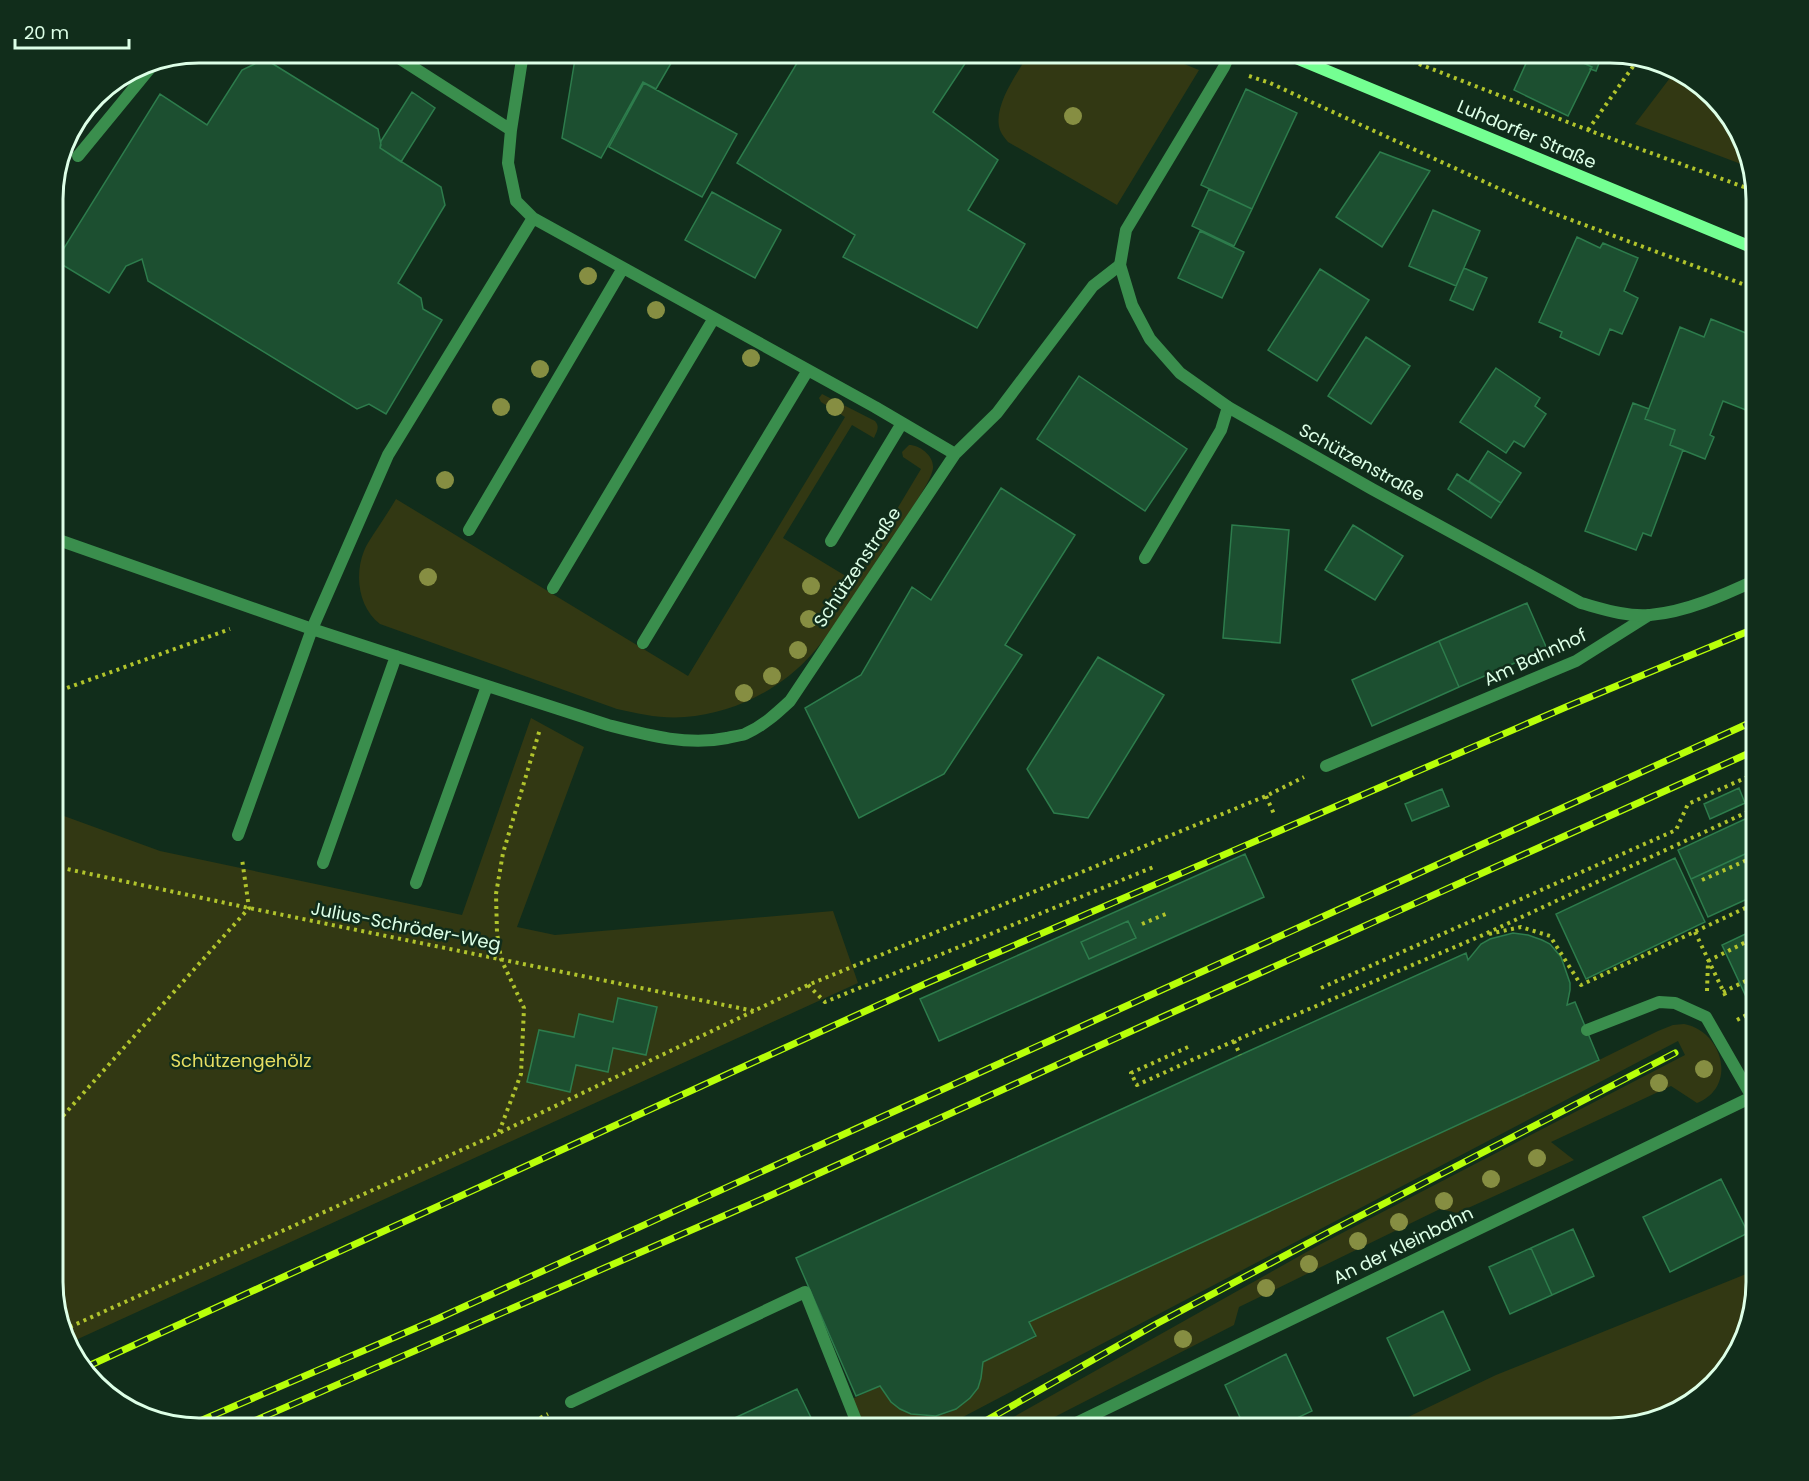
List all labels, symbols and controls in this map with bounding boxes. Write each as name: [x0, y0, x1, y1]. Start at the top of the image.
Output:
scale bar: [15, 12, 129, 50]
text: 20 m: [24, 20, 69, 45]
street label: Luhdorfer Straße: [1453, 93, 1601, 175]
street label: Schützenstraße: [1295, 417, 1429, 507]
street label: Schützenstraße: [807, 502, 907, 632]
street label: Am Bahnhof: [1480, 622, 1591, 692]
street label: Julius-Schröder-Weg: [309, 895, 503, 957]
park label: Schützengehölz: [171, 1048, 311, 1073]
street label: An der Kleinbahn: [1329, 1200, 1477, 1290]

